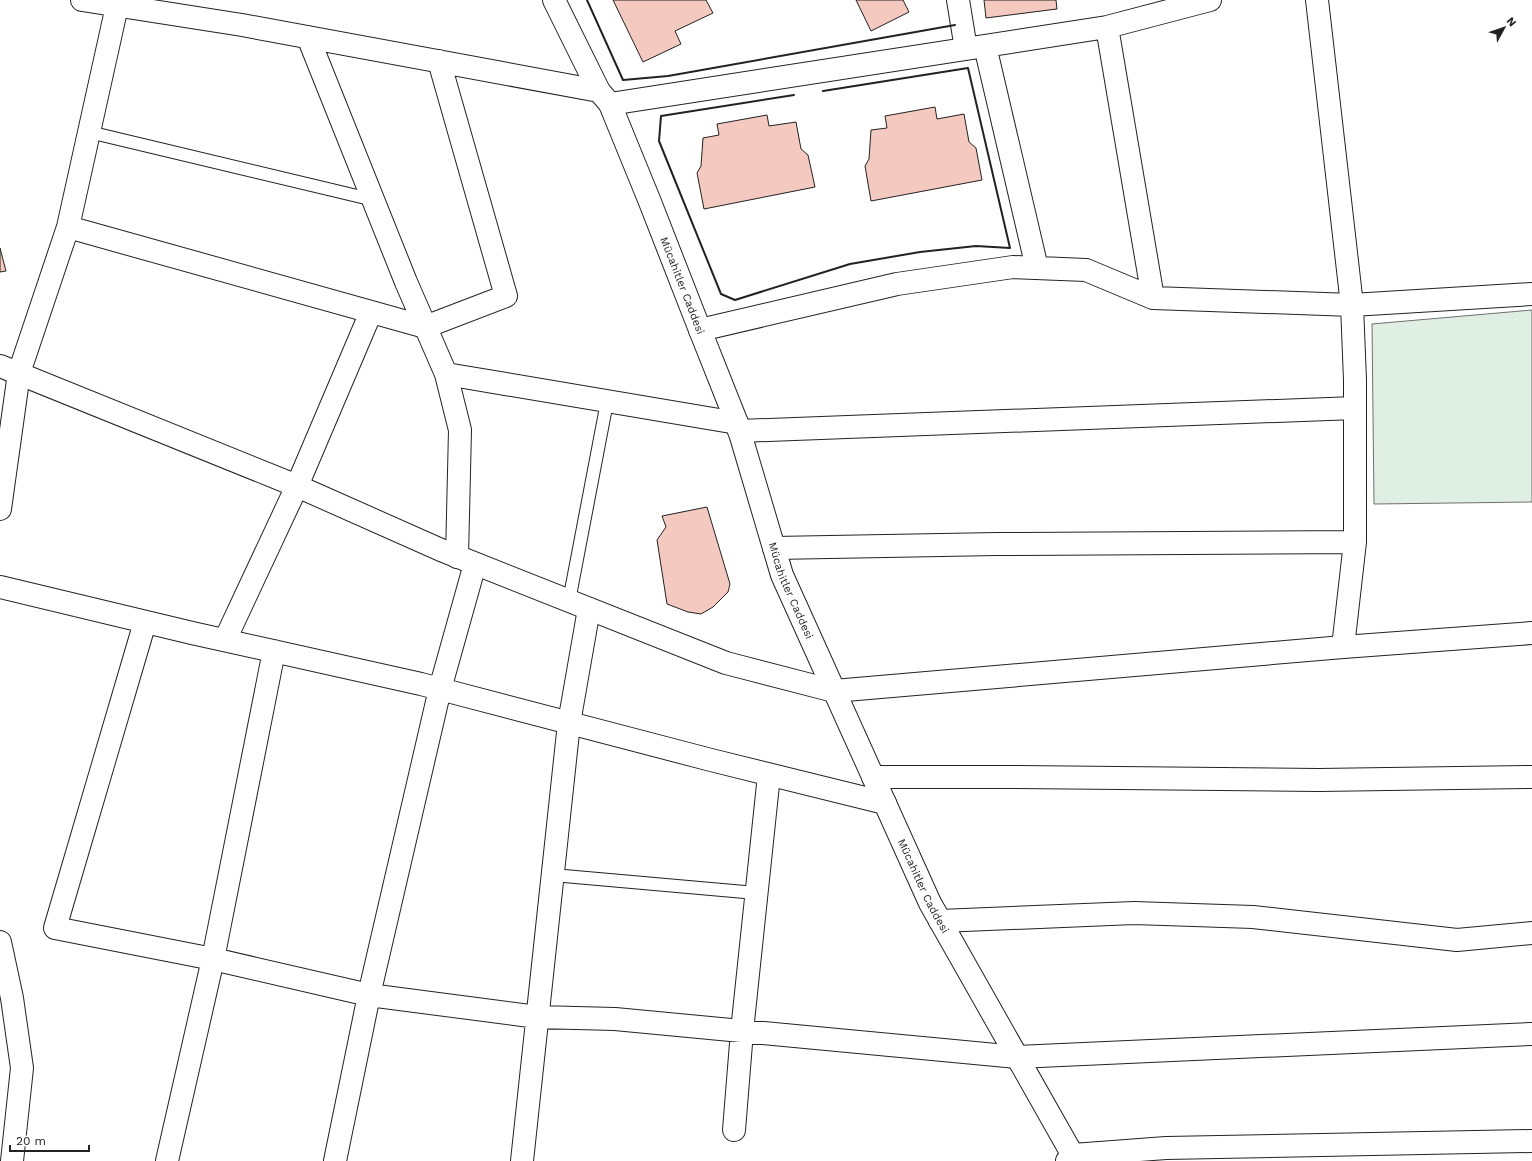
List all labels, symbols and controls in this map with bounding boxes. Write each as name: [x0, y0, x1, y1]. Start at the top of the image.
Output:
north arrow: [1484, 8, 1524, 48]
text: N: [1504, 15, 1519, 29]
street label: Mücahitler Caddesi: [658, 235, 707, 336]
street label: Mücahitler Caddesi: [766, 540, 816, 641]
street label: Mücahitler Caddesi: [895, 837, 952, 935]
scale bar: [10, 1127, 89, 1153]
text: 20 m: [16, 1134, 46, 1148]

